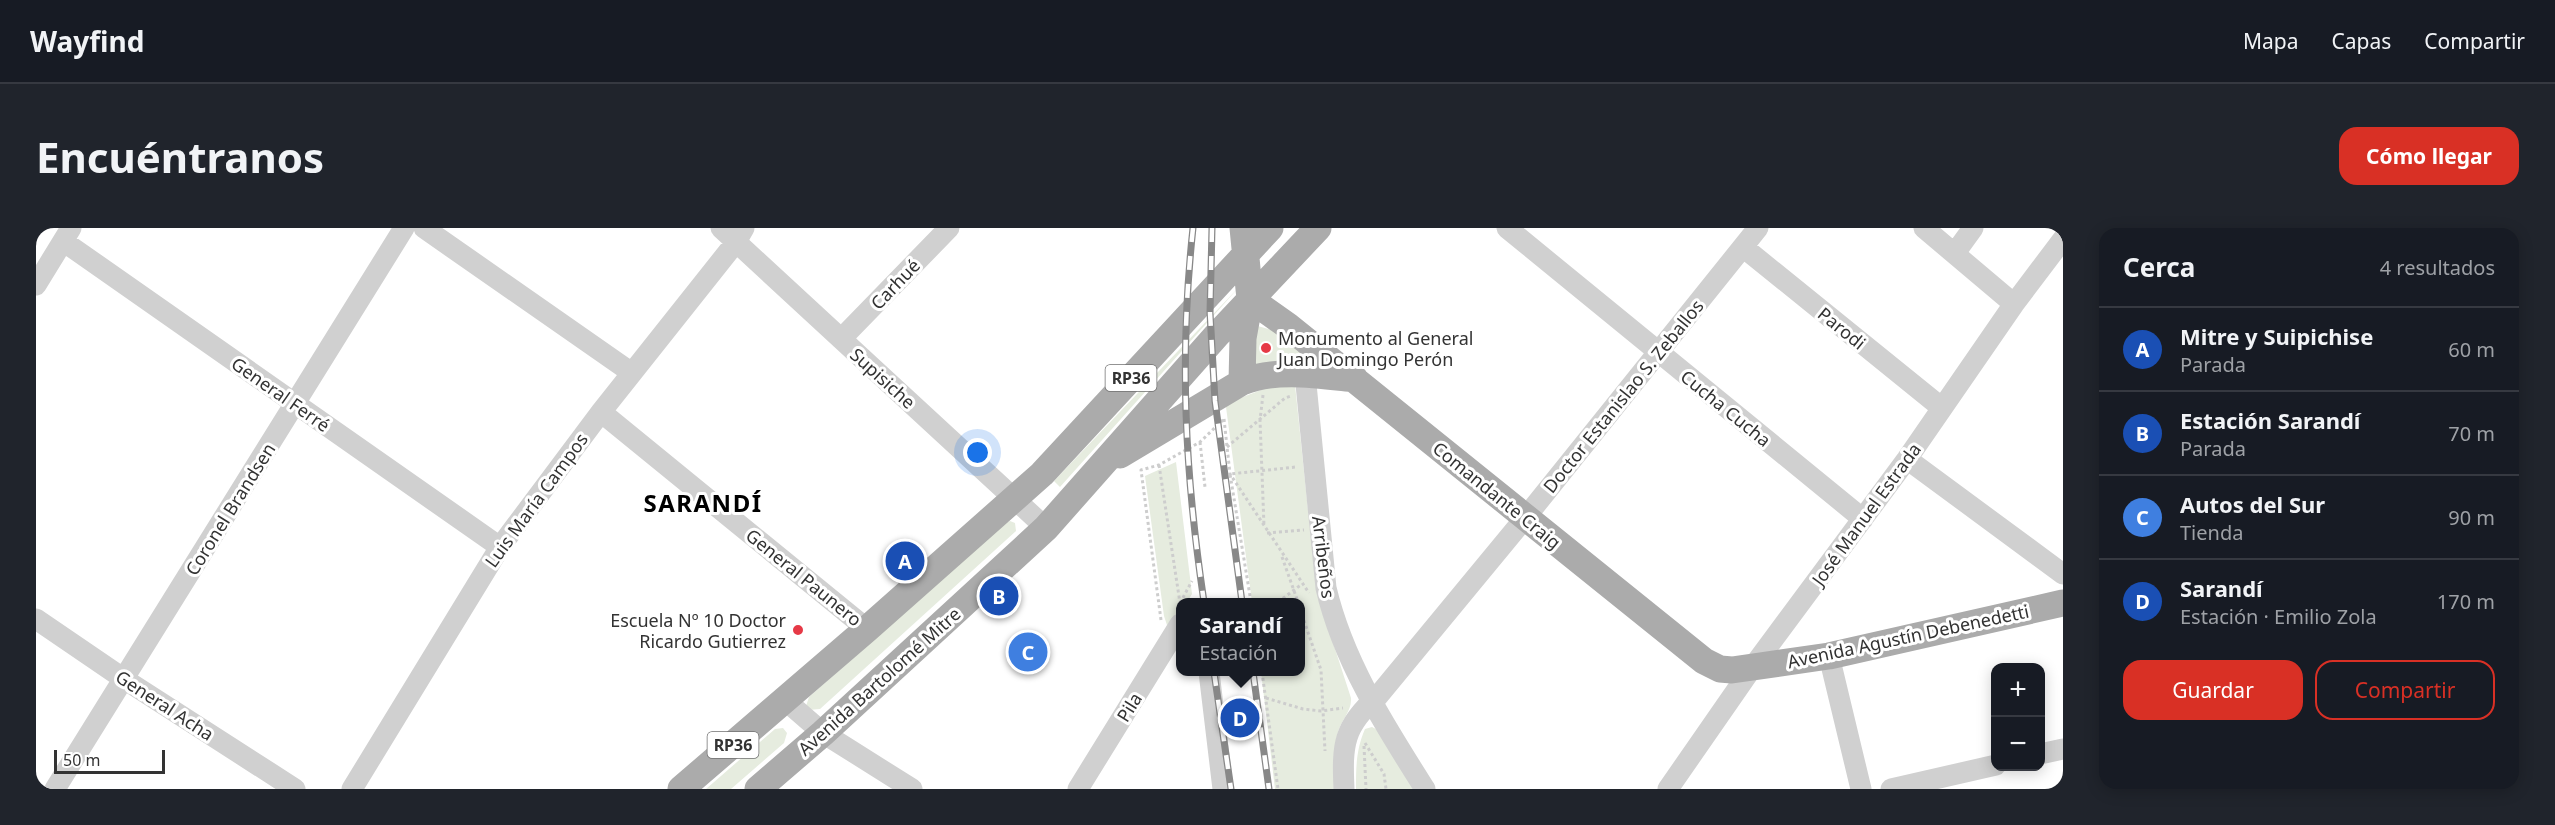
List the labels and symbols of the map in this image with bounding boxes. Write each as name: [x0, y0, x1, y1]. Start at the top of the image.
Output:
street label: Carhué: [865, 254, 925, 314]
street label: Doctor Estanislao S. Zeballos: [1538, 294, 1708, 498]
street label: Parodi: [1813, 301, 1871, 355]
place label: Monumento al General Juan Domingo Perón: [1276, 326, 1473, 371]
marker: Monumento al General Juan Domingo Perón: [1259, 341, 1273, 355]
street label: Supisiche: [845, 342, 921, 414]
street label: General Ferré: [227, 351, 335, 437]
street label: Cucha Cucha: [1676, 364, 1776, 452]
road number: RP36: [1106, 365, 1156, 391]
street label: Luis María Campos: [479, 428, 593, 572]
street label: Comandante Craig: [1428, 436, 1566, 554]
street label: Coronel Brandsen: [180, 438, 280, 580]
your location: [963, 438, 992, 467]
street label: José Manuel Estrada: [1805, 438, 1926, 592]
district label: SARANDÍ: [643, 486, 763, 519]
street label: Arribeños: [1307, 514, 1341, 600]
street label: General Paunero: [741, 523, 867, 631]
pin: A: [886, 538, 924, 584]
pin: B: [980, 574, 1018, 619]
street label: Avenida Agustín Debenedetti: [1785, 599, 2031, 673]
street label: Avenida Bartolomé Mitre: [793, 602, 965, 760]
place label: Escuela Nº 10 Doctor Ricardo Gutierrez: [610, 608, 787, 653]
marker: Escuela Nº 10 Doctor Ricardo Gutierrez: [791, 623, 805, 637]
pin: C: [1008, 630, 1048, 674]
street label: General Acha: [111, 664, 219, 746]
street label: Pila: [1111, 688, 1147, 726]
pin: D: [1220, 696, 1260, 740]
road number: RP36: [708, 732, 758, 758]
scale bar: [54, 747, 165, 774]

